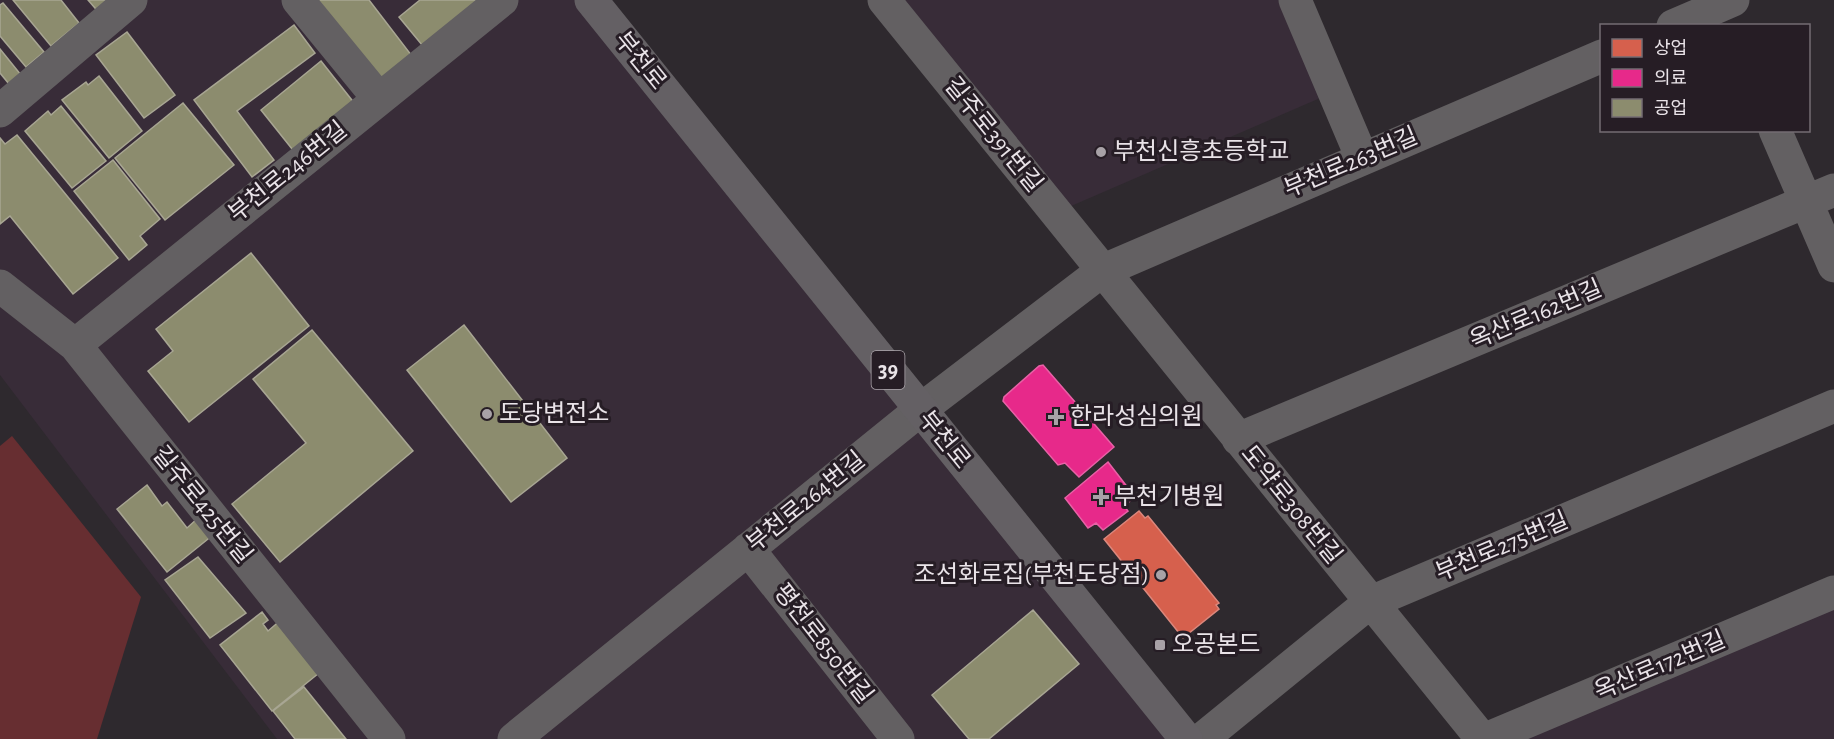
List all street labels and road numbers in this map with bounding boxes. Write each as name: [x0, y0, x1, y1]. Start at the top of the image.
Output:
street label: 부천로: [610, 27, 671, 94]
street label: 길주로391번길: [940, 72, 1047, 197]
street label: 부천로246번길: [224, 117, 352, 227]
street label: 부천로263번길: [1280, 123, 1421, 202]
street label: 옥산로162번길: [1466, 276, 1606, 354]
road number: 39: [872, 351, 904, 389]
street label: 부천로: [914, 406, 975, 473]
street label: 길주로425번길: [148, 441, 257, 568]
street label: 도약로308번길: [1236, 441, 1347, 569]
street label: 부천로264번길: [742, 447, 870, 557]
street label: 부천로275번길: [1432, 507, 1572, 586]
street label: 평천로850번길: [769, 579, 878, 708]
street label: 옥산로172번길: [1591, 627, 1729, 704]

